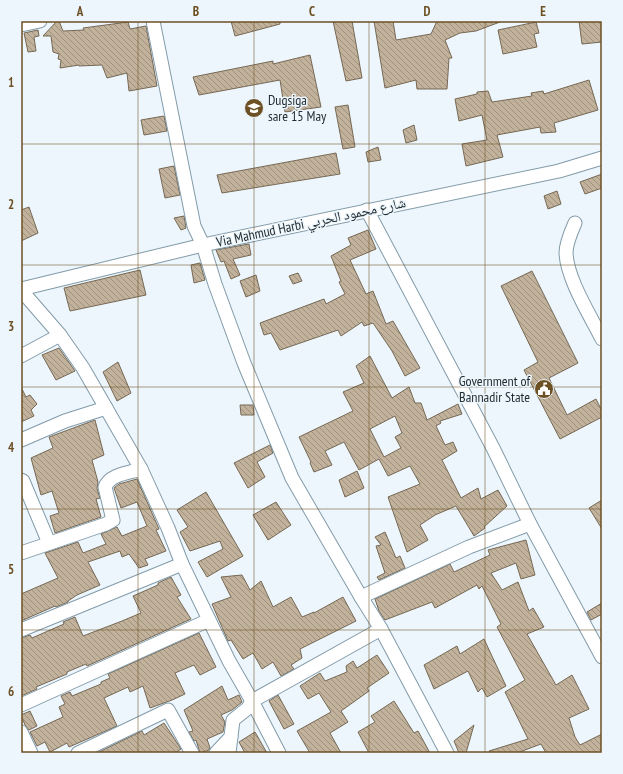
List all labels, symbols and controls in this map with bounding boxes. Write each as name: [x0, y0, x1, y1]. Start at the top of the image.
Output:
text: A: [76, 3, 84, 20]
text: B: [193, 3, 199, 20]
text: C: [309, 3, 315, 20]
text: D: [424, 3, 431, 20]
text: E: [540, 3, 546, 20]
text: 1: [8, 74, 14, 91]
place label: Dugsiga sare 15 May: [268, 91, 327, 125]
school or university icon: Dugsiga sare 15 May: [243, 97, 265, 119]
street label: Via Mahmud Harbi شارع محمود الحربي: [214, 193, 408, 254]
text: 2: [8, 196, 14, 213]
text: 3: [8, 318, 14, 335]
place label: Government of Bannadir State: [459, 372, 530, 406]
public building icon: Government of Bannadir State: [533, 378, 555, 400]
text: 4: [8, 439, 15, 456]
text: 5: [8, 561, 14, 578]
text: 6: [8, 683, 14, 700]

